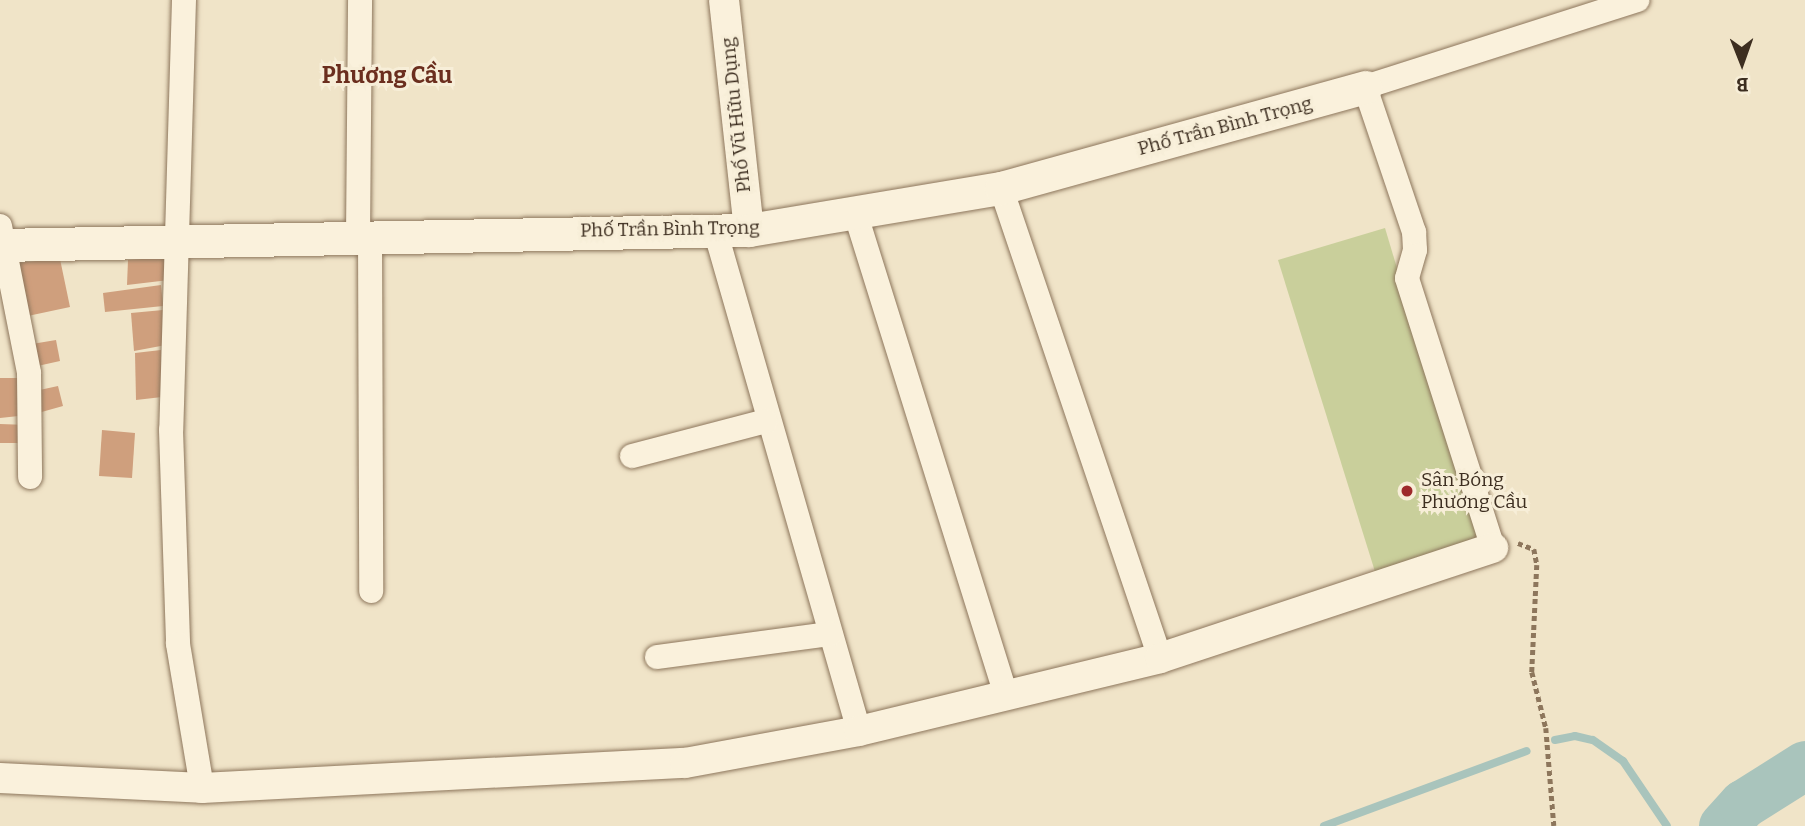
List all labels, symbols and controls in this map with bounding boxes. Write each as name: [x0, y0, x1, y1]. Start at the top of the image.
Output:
north arrow: [1707, 28, 1777, 98]
street label: Phố Vũ Hữu Dụng: [717, 36, 755, 194]
district label: Phương Cầu: [322, 61, 452, 89]
text: B: [1736, 73, 1749, 96]
street label: Phố Trần Bình Trọng: [1135, 92, 1315, 160]
street label: Phố Trần Bình Trọng: [580, 216, 760, 242]
place label: Sân Bóng Phương Cầu: [1421, 469, 1527, 513]
marker: Sân Bóng Phương Cầu: [1399, 483, 1415, 499]

